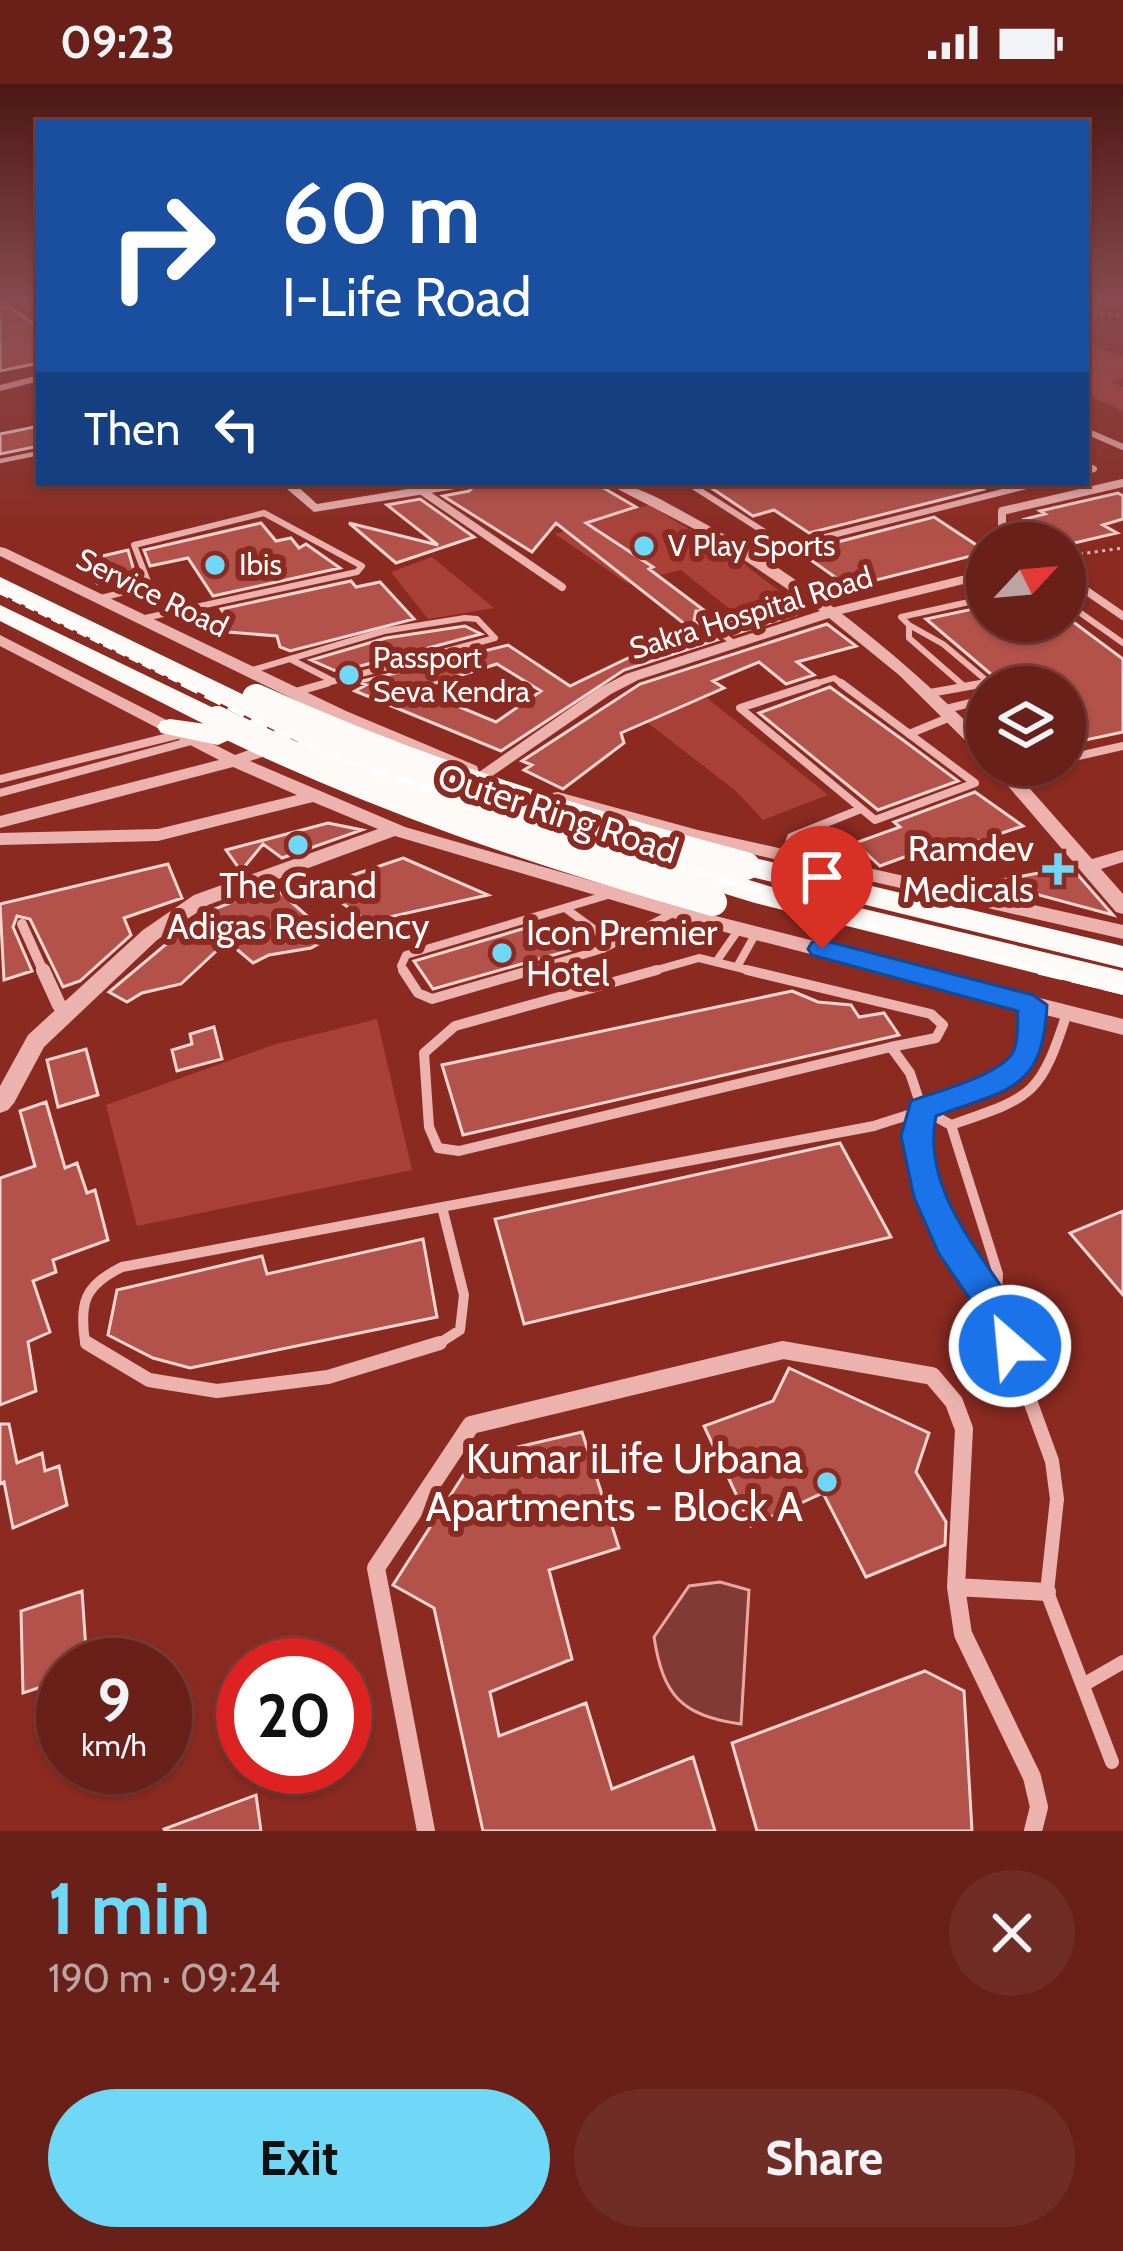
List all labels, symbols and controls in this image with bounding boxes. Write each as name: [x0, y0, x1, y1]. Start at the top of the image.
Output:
text: 09:23: [60, 15, 175, 69]
text: 60 m: [282, 162, 480, 264]
icon: right: [84, 168, 240, 324]
text: I-Life Road: [282, 264, 531, 330]
icon: left: [204, 396, 270, 462]
text: Then: [84, 402, 180, 456]
north arrow: [966, 522, 1086, 642]
map controls: [966, 522, 1086, 786]
place label: V Play Sports: [668, 527, 835, 564]
marker: V Play Sports: [631, 533, 657, 559]
street label: Service Road: [70, 540, 234, 645]
place label: Ibis: [239, 546, 282, 583]
marker: Ibis: [202, 552, 228, 578]
street label: Sakra Hospital Road: [625, 558, 877, 667]
place label: Passport Seva Kendra: [373, 639, 531, 710]
marker: Passport Seva Kendra: [336, 662, 362, 688]
button: layers: [966, 666, 1086, 786]
street label: Outer Ring Road: [432, 754, 684, 872]
pin: [771, 826, 873, 949]
place label: Ramdev Medicals: [902, 826, 1034, 911]
marker: The Grand Adigas Residency: [285, 832, 311, 858]
icon: arrive: [789, 844, 855, 910]
marker: Ramdev Medicals: [1045, 856, 1071, 882]
place label: The Grand Adigas Residency: [167, 863, 429, 948]
place label: Icon Premier Hotel: [526, 910, 718, 995]
marker: Icon Premier Hotel: [489, 940, 515, 966]
position arrow: [947, 1283, 1073, 1409]
place label: Kumar iLife Urbana Apartments - Block A: [426, 1432, 803, 1532]
marker: Kumar iLife Urbana Apartments - Block A: [814, 1469, 840, 1495]
speed limit sign: 20: [216, 1638, 372, 1794]
text: 9: [97, 1664, 131, 1737]
text: km/h: [81, 1727, 147, 1764]
text: 1 min: [48, 1865, 210, 1952]
button: close: [949, 1870, 1075, 1996]
text: 190 m · 09:24: [48, 1954, 280, 2002]
button: Exit: [48, 2089, 550, 2227]
button: Share: [574, 2089, 1075, 2227]

